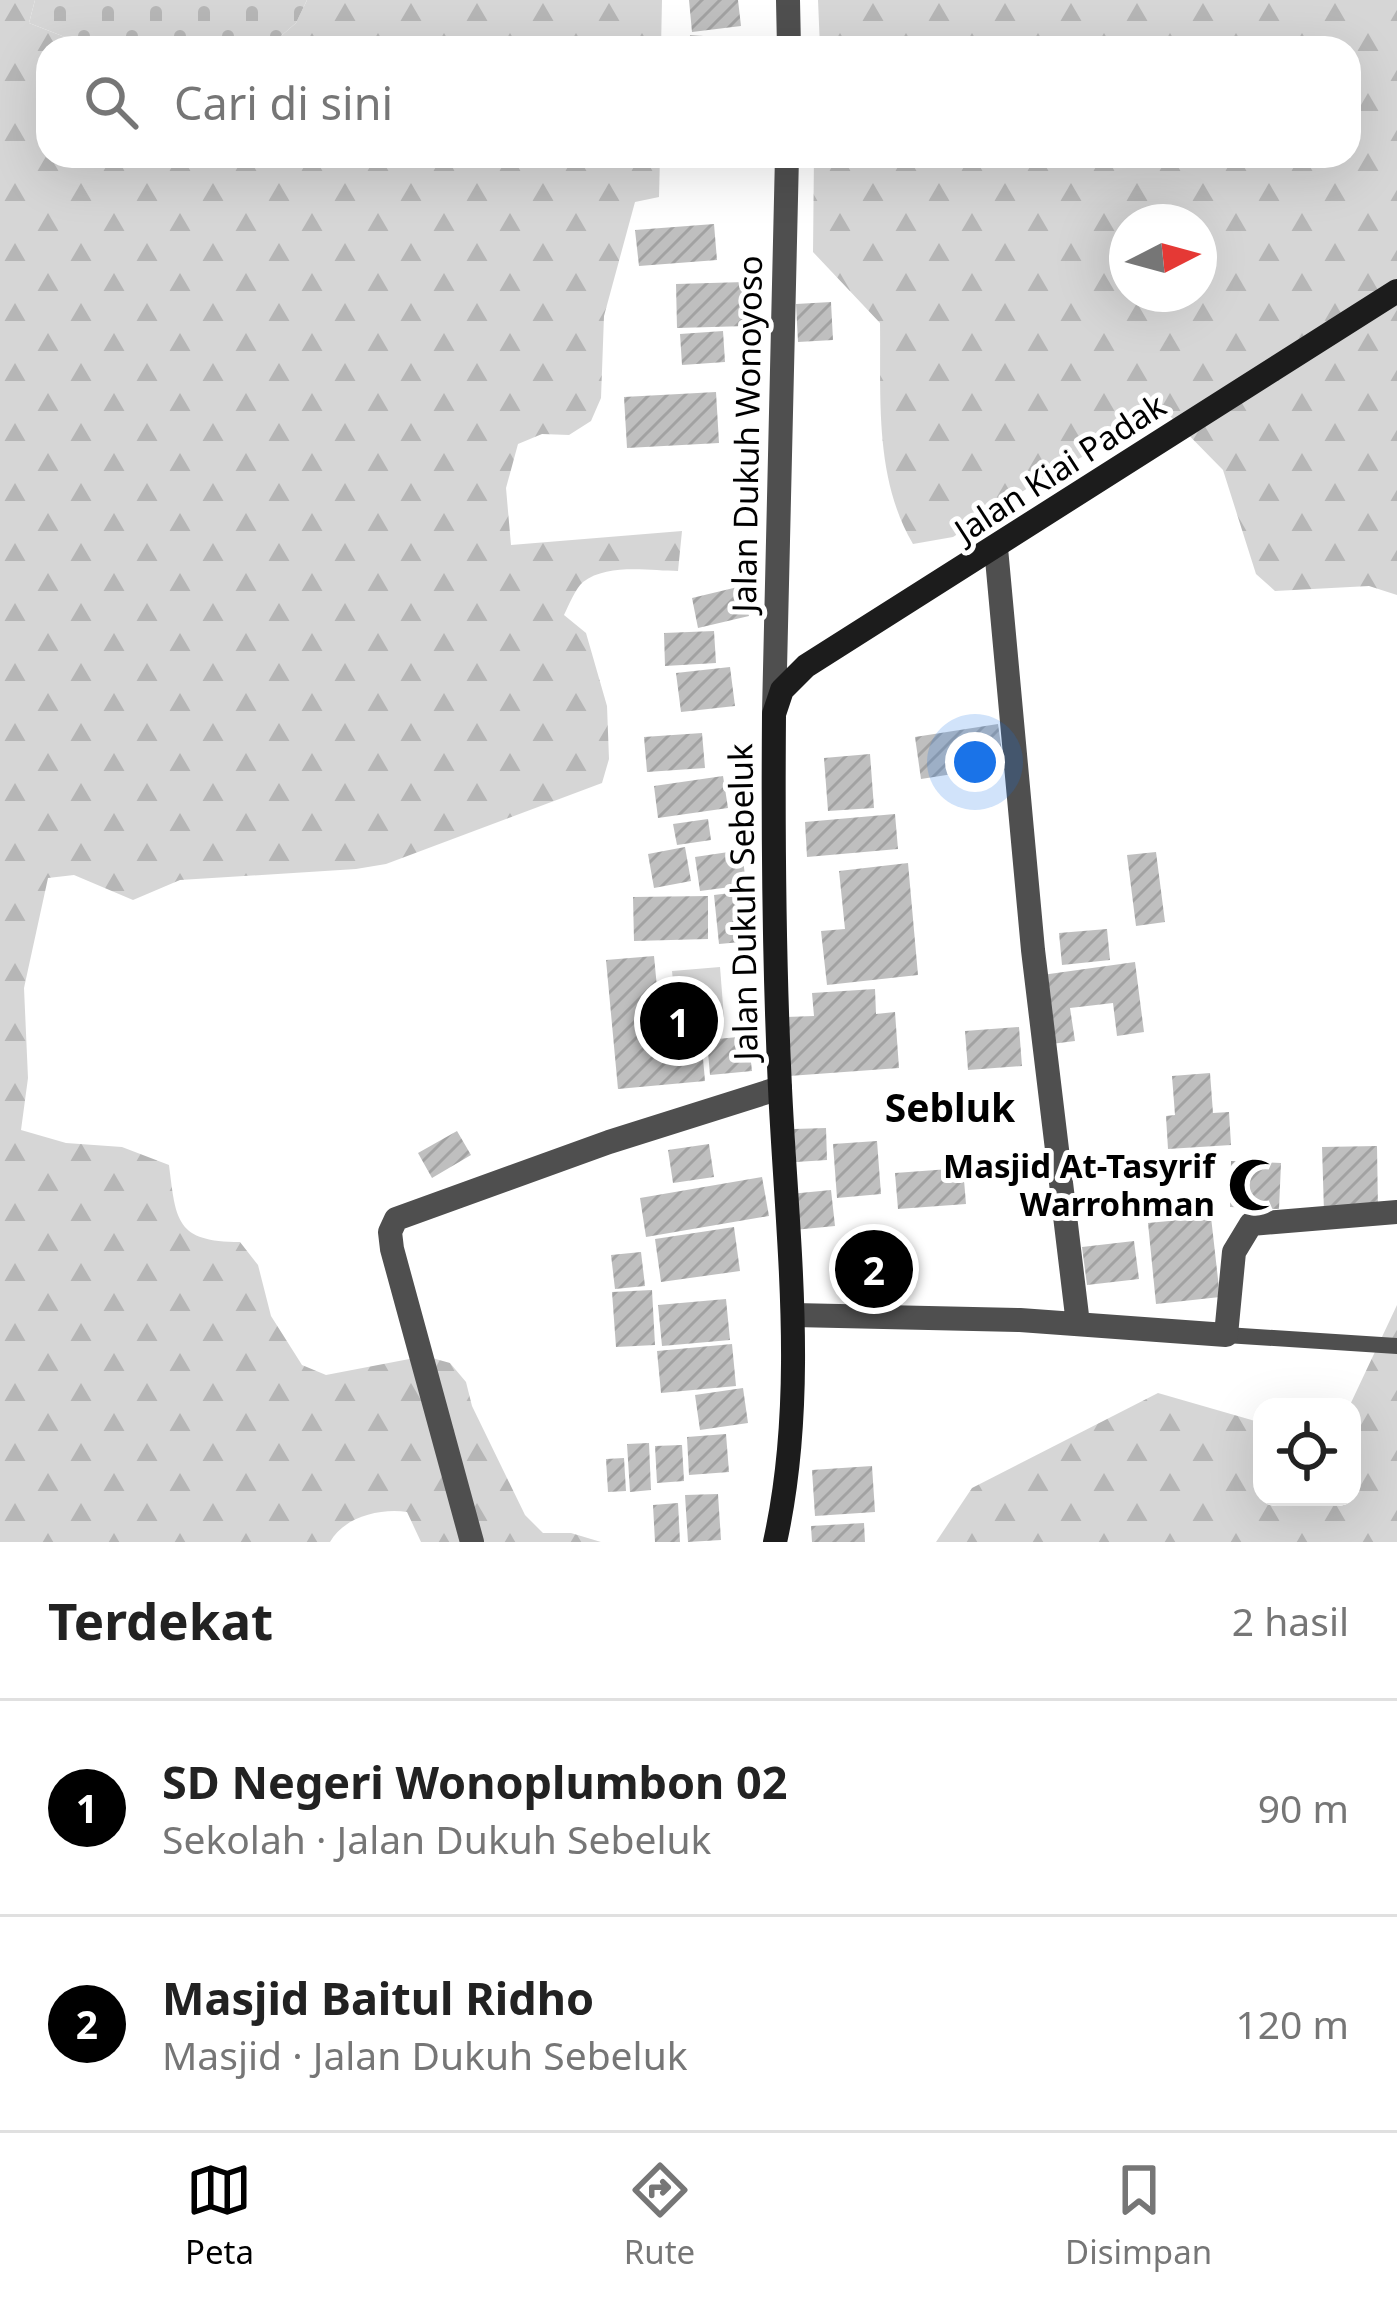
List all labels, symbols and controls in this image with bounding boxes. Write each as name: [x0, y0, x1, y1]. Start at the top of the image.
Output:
search box: [36, 36, 1361, 168]
icon: search: [78, 69, 144, 135]
text: Cari di sini: [174, 72, 393, 133]
north arrow: [1109, 204, 1217, 312]
street label: Jalan Dukuh Wonoyoso: [721, 255, 772, 616]
street label: Jalan Kiai Padak: [943, 382, 1174, 554]
your location: [945, 732, 1005, 792]
street label: Jalan Dukuh Sebeluk: [717, 743, 768, 1064]
pin: 1: [640, 976, 718, 1066]
district label: Sebluk: [885, 1080, 1016, 1133]
place label: Masjid At-Tasyrif Warrohman: [943, 1143, 1217, 1226]
mosque icon: Masjid At-Tasyrif Warrohman: [1226, 1156, 1284, 1214]
pin: 2: [835, 1224, 913, 1314]
map controls: [1253, 1398, 1361, 1506]
button: locate: [1253, 1398, 1361, 1506]
text: Terdekat: [48, 1585, 273, 1655]
text: 2 hasil: [1232, 1594, 1349, 1647]
text: SD Negeri Wonoplumbon 02: [162, 1751, 788, 1812]
text: 1: [76, 1781, 98, 1834]
text: 90 m: [1258, 1781, 1349, 1834]
text: Sekolah · Jalan Dukuh Sebeluk: [162, 1812, 711, 1865]
text: Masjid Baitul Ridho: [162, 1967, 594, 2028]
text: 2: [76, 1997, 98, 2050]
text: 120 m: [1235, 1997, 1349, 2050]
text: Masjid · Jalan Dukuh Sebeluk: [162, 2028, 688, 2081]
tab: Peta: [185, 2157, 254, 2274]
tab: Rute: [624, 2157, 695, 2274]
tab: Disimpan: [1065, 2157, 1212, 2274]

